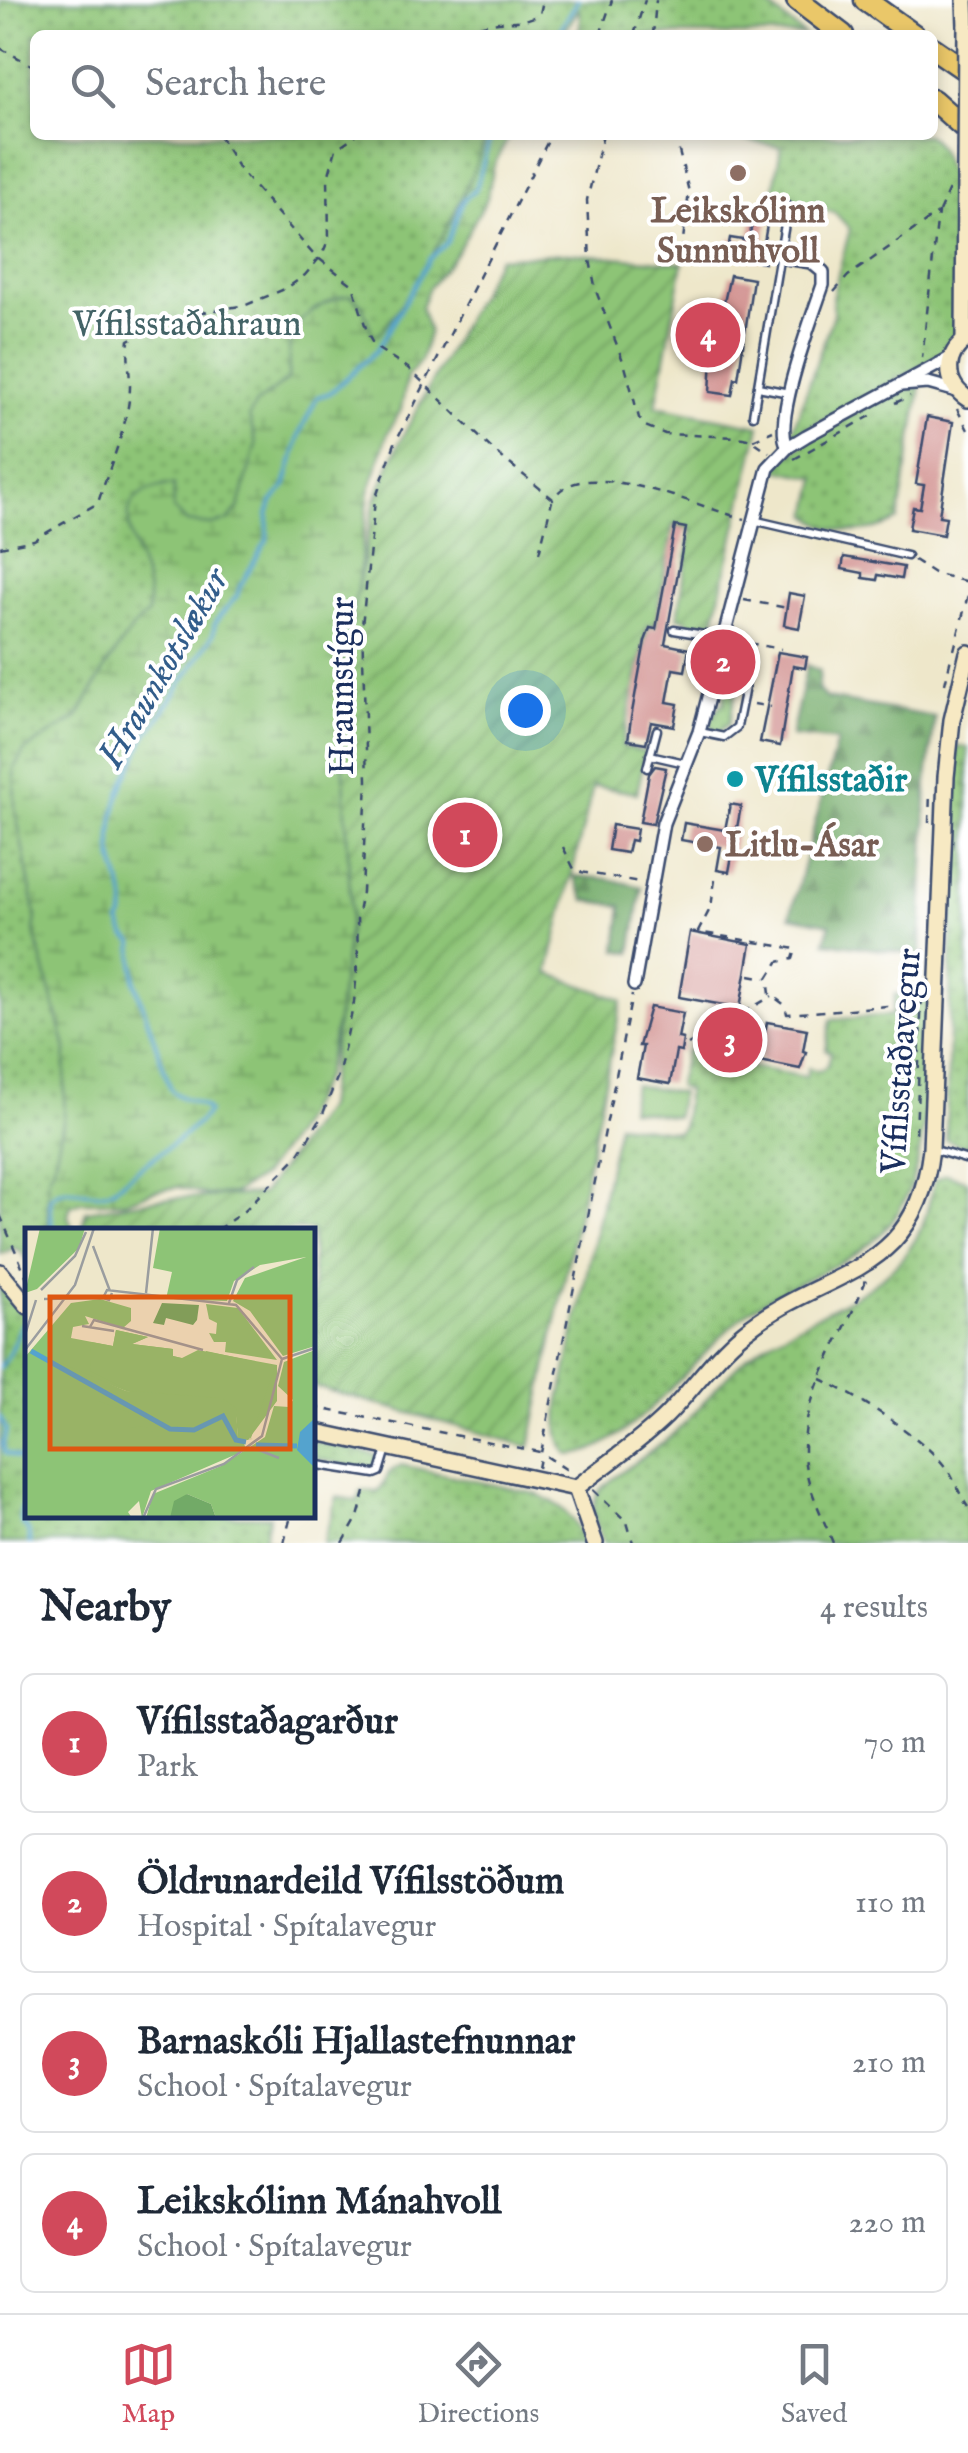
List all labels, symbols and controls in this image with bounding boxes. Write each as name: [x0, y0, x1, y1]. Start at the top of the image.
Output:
search box: [30, 30, 938, 140]
icon: search: [65, 58, 120, 113]
text: Search here: [145, 61, 326, 109]
marker: Leikskólinn Sunnuhvoll: [727, 162, 749, 184]
place label: Leikskólinn Sunnuhvoll: [650, 190, 826, 275]
pin: 4: [676, 298, 740, 372]
park label: Vífilsstaðahraun: [72, 303, 301, 348]
water label: Hraunkotslækur: [88, 558, 242, 778]
street label: Hraunstígur: [321, 597, 366, 775]
pin: 2: [690, 624, 756, 700]
your location: [500, 685, 551, 736]
place label: Vífilsstaðir: [754, 759, 907, 804]
marker: Vífilsstaðir: [724, 768, 746, 790]
pin: 1: [432, 798, 498, 872]
place label: Litlu-Ásar: [725, 821, 879, 869]
marker: Litlu-Ásar: [694, 833, 716, 855]
street label: Vífilsstaðavegur: [872, 947, 933, 1177]
pin: 3: [698, 1002, 762, 1078]
inset map: [25, 1228, 315, 1518]
text: Nearby: [40, 1582, 171, 1635]
text: 4 results: [820, 1588, 928, 1629]
text: Vífilsstaðagarður: [137, 1699, 398, 1747]
text: 1: [69, 1723, 80, 1764]
text: 70 m: [864, 1723, 926, 1764]
text: Park: [137, 1747, 198, 1788]
text: Öldrunardeild Vífilsstöðum: [137, 1859, 564, 1907]
text: 2: [67, 1883, 82, 1924]
text: 110 m: [855, 1883, 926, 1924]
text: Hospital · Spítalavegur: [137, 1907, 436, 1948]
text: Barnaskóli Hjallastefnunnar: [137, 2019, 575, 2067]
text: 3: [69, 2043, 80, 2084]
text: 210 m: [852, 2043, 926, 2084]
text: School · Spítalavegur: [137, 2067, 412, 2108]
text: Leikskólinn Mánahvoll: [137, 2179, 501, 2227]
text: 4: [67, 2203, 82, 2244]
text: 220 m: [849, 2203, 926, 2244]
text: School · Spítalavegur: [137, 2227, 412, 2268]
tab: Map: [121, 2337, 176, 2432]
tab: Directions: [417, 2337, 539, 2432]
tab: Saved: [781, 2337, 847, 2432]

